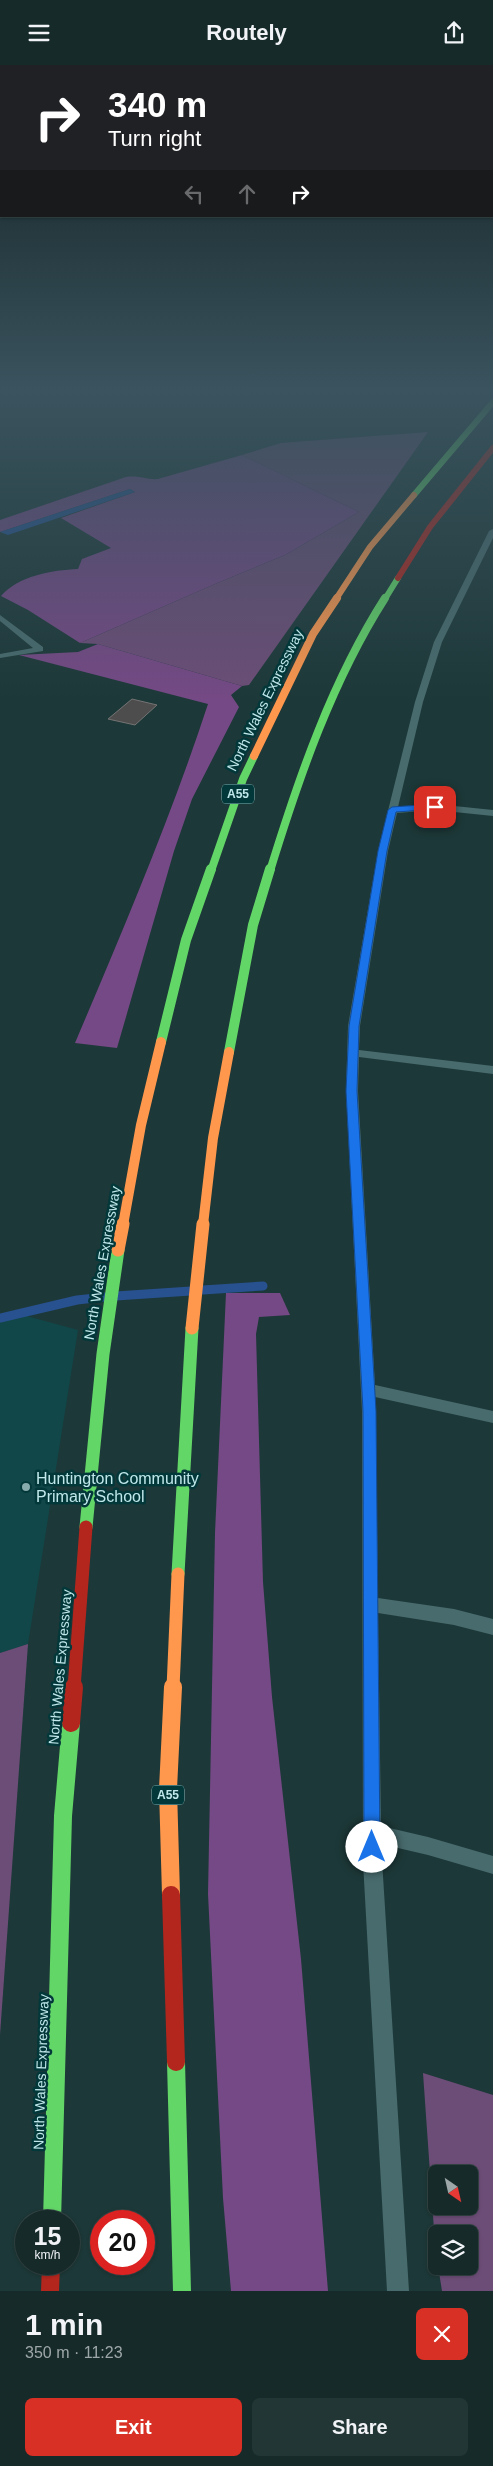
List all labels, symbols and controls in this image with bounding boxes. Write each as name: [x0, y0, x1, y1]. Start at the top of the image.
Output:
icon: menu: [25, 19, 53, 47]
icon: share: [440, 19, 468, 47]
text: Routely: [206, 20, 287, 45]
icon: right: [25, 85, 90, 150]
text: 340 m: [108, 85, 207, 124]
text: Turn right: [108, 126, 201, 151]
icon: left: [180, 180, 208, 208]
icon: ahead: [233, 180, 261, 208]
icon: right: [286, 180, 314, 208]
street label: North Wales Expressway: [224, 626, 306, 774]
road number: A55: [222, 785, 254, 804]
pin: [414, 786, 456, 828]
icon: arrive: [421, 793, 449, 821]
street label: North Wales Expressway: [81, 1185, 123, 1341]
place label: Huntington Community Primary School: [36, 1470, 199, 1505]
marker: Huntington Community Primary School: [20, 1481, 32, 1493]
street label: North Wales Expressway: [45, 1589, 75, 1745]
road number: A55: [152, 1785, 184, 1805]
position arrow: [345, 1820, 397, 1872]
street label: North Wales Expressway: [30, 1994, 52, 2150]
north arrow: [428, 2165, 478, 2215]
map controls: [428, 2165, 478, 2275]
speed limit sign: 20: [90, 2210, 155, 2275]
text: 15: [34, 2222, 61, 2250]
button: layers: [428, 2225, 478, 2275]
text: km/h: [34, 2248, 61, 2262]
text: 1 min: [25, 2308, 103, 2341]
button: close: [416, 2308, 468, 2360]
text: 350 m · 11:23: [25, 2344, 123, 2361]
button: Exit: [25, 2398, 242, 2456]
button: Share: [252, 2398, 468, 2456]

